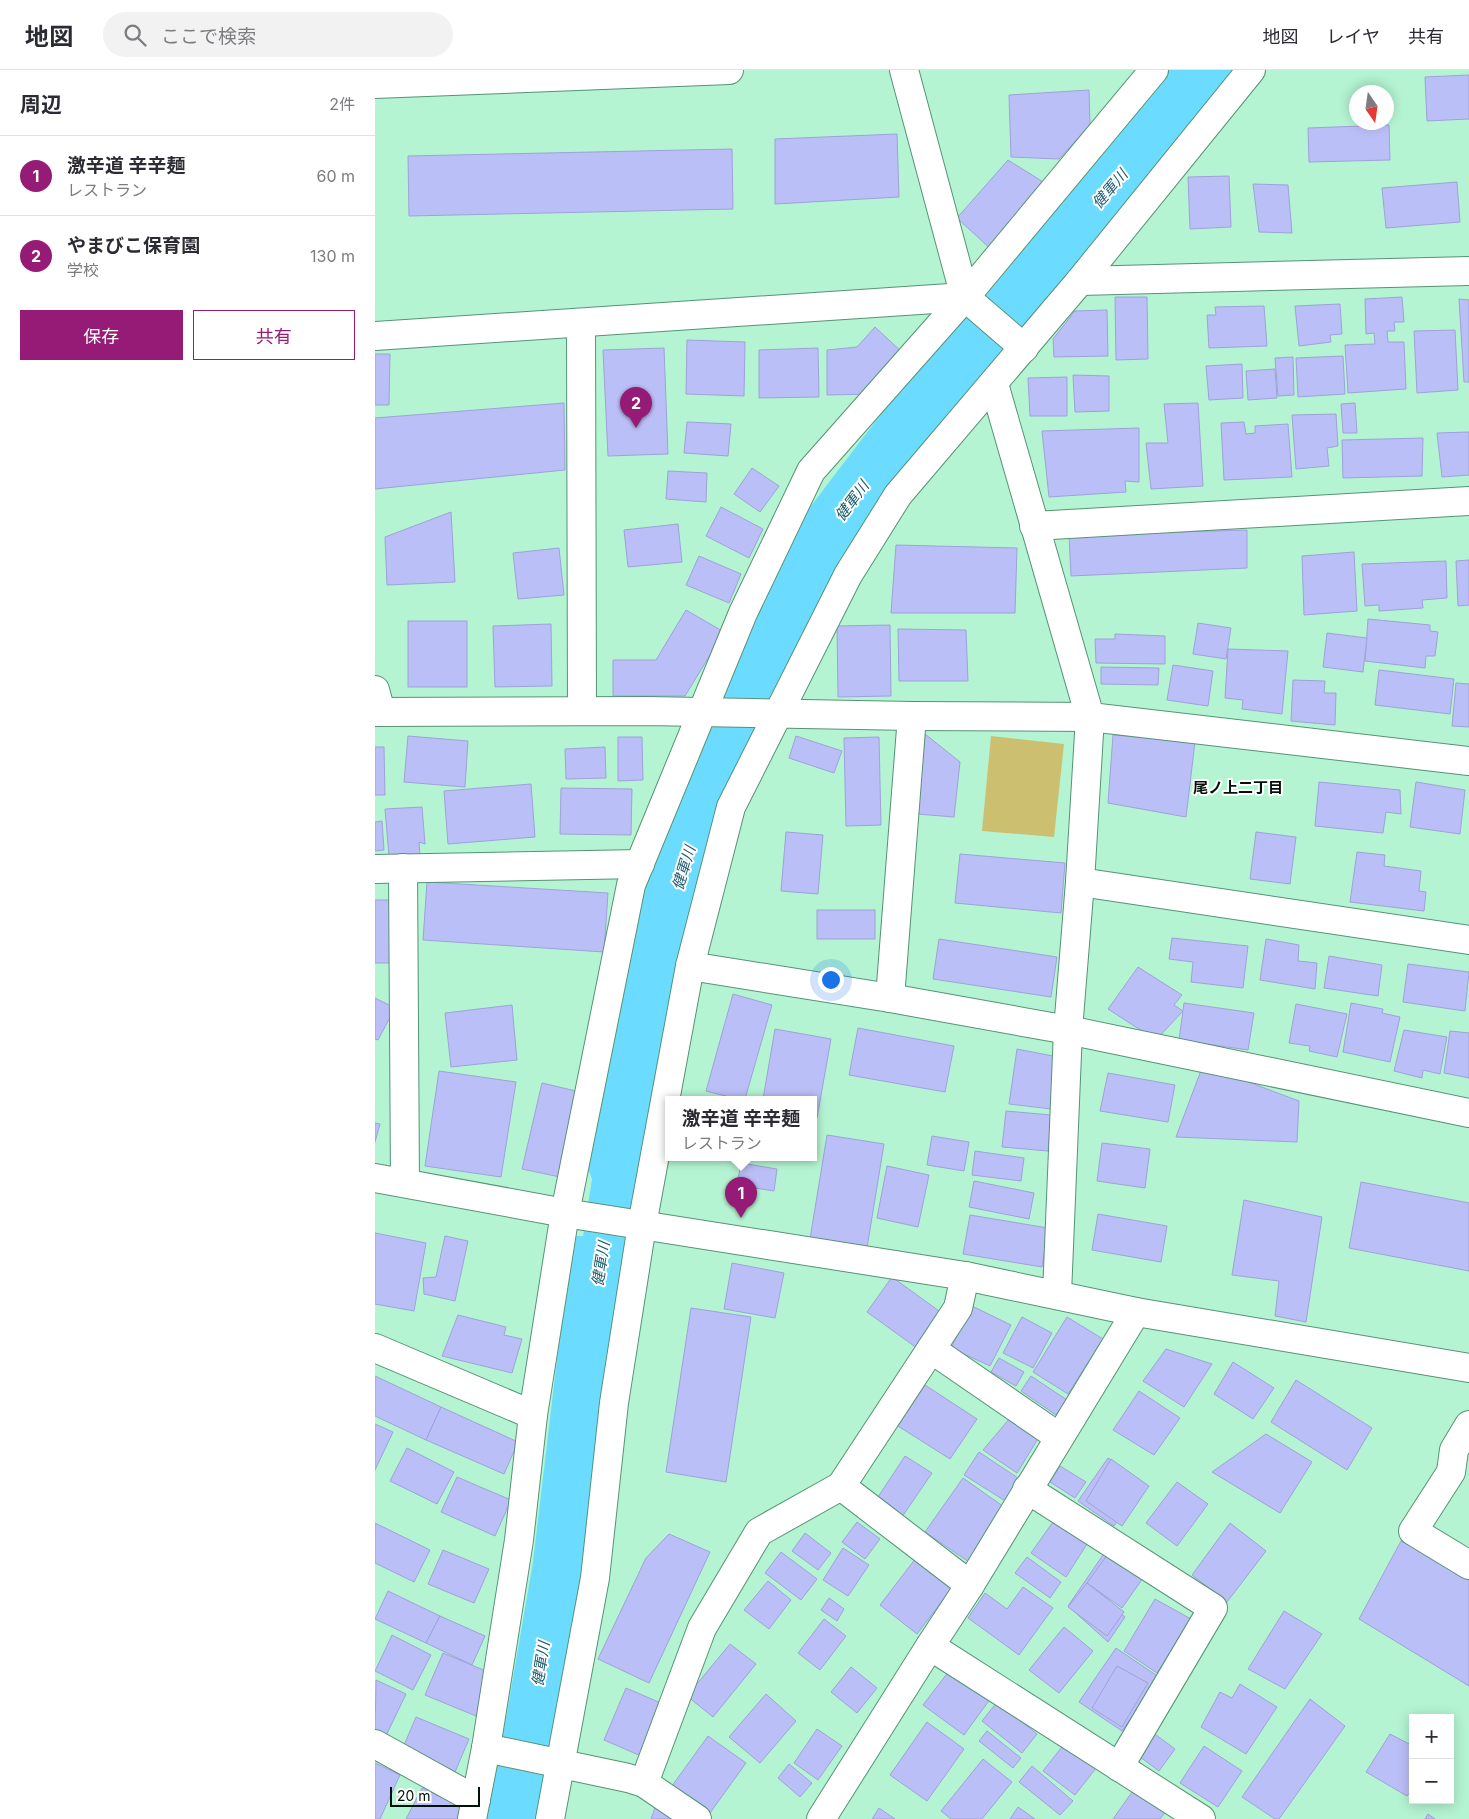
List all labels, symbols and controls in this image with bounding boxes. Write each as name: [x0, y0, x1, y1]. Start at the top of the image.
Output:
search box: [103, 12, 453, 57]
icon: search: [121, 21, 149, 49]
text: 地図: [25, 22, 73, 51]
text: ここで検索: [161, 25, 256, 48]
text: 地図: [1263, 26, 1299, 47]
text: レイヤ: [1327, 26, 1380, 47]
text: 共有: [1408, 26, 1444, 47]
north arrow: [1349, 85, 1394, 130]
text: 周辺: [20, 92, 62, 117]
text: 2件: [329, 94, 355, 114]
text: 激辛道 辛辛麺: [67, 154, 186, 177]
water label: 健軍川: [1088, 164, 1133, 212]
text: 1: [33, 166, 39, 186]
text: 60 m: [316, 166, 355, 186]
text: レストラン: [67, 180, 147, 200]
text: やまびこ保育園: [67, 234, 200, 257]
text: 2: [31, 246, 41, 266]
text: 130 m: [310, 246, 355, 266]
text: 学校: [67, 260, 99, 280]
button: 保存: [20, 310, 183, 360]
button: 共有: [193, 310, 355, 360]
pin: 2: [620, 387, 652, 428]
water label: 健軍川: [830, 475, 874, 524]
district label: 尾ノ上二丁目: [1193, 778, 1283, 797]
water label: 健軍川: [668, 842, 700, 892]
your location: [818, 967, 844, 993]
popup: [665, 1096, 817, 1161]
text: 激辛道 辛辛麺: [682, 1107, 800, 1130]
text: レストラン: [682, 1133, 762, 1153]
pin: 1: [725, 1177, 757, 1218]
water label: 健軍川: [588, 1238, 614, 1288]
water label: 健軍川: [528, 1638, 554, 1688]
map controls: [1409, 1714, 1454, 1804]
button: +: [1409, 1714, 1454, 1759]
button: −: [1409, 1759, 1454, 1804]
scale bar: [390, 1784, 480, 1807]
text: 20 m: [397, 1787, 431, 1804]

